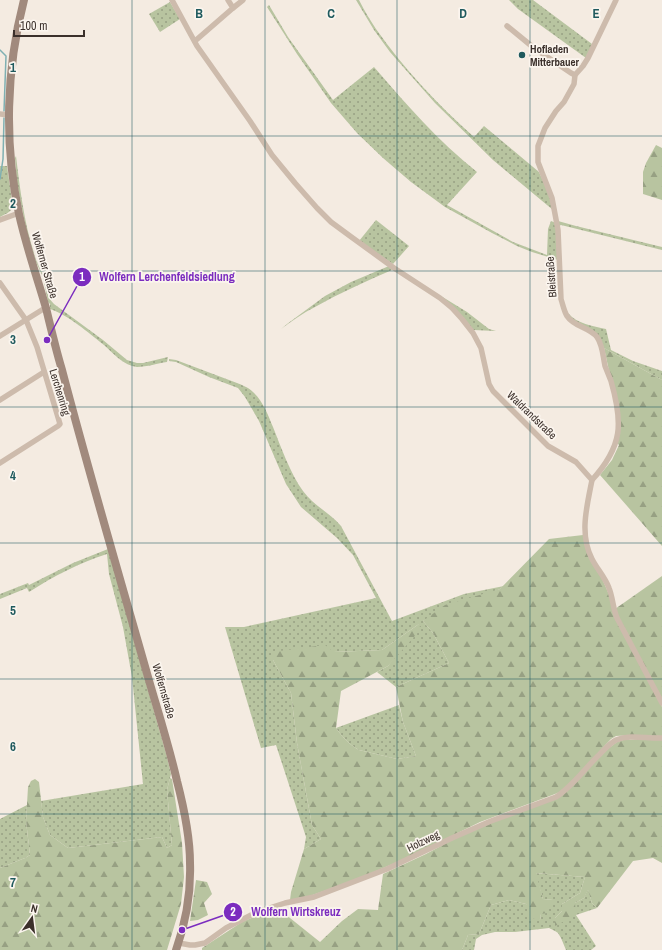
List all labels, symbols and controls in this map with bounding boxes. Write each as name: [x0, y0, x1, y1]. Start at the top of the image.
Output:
text: B: [195, 5, 203, 22]
text: C: [327, 5, 335, 22]
text: D: [459, 5, 467, 22]
text: E: [592, 5, 600, 22]
scale bar: [14, 12, 84, 38]
text: 100 m: [20, 18, 47, 34]
place label: Hofladen Mitterbauer: [530, 42, 580, 69]
marker: Hofladen Mitterbauer: [517, 50, 527, 60]
text: 1: [10, 59, 16, 76]
text: 2: [10, 195, 16, 212]
street label: Wolferner Straße: [29, 230, 61, 300]
street label: Bleistraße: [543, 256, 559, 298]
callout: Wolfern Lerchenfeldsiedlung: [72, 265, 243, 289]
text: 1: [79, 269, 85, 285]
text: Wolfern Lerchenfeldsiedlung: [99, 269, 235, 285]
text: 3: [10, 331, 16, 348]
street label: Lerchenring: [46, 367, 74, 417]
street label: Waldrandstraße: [504, 388, 560, 442]
text: 4: [10, 467, 16, 484]
text: 5: [10, 602, 16, 619]
street label: Wolfernstraße: [149, 662, 179, 720]
text: 6: [10, 738, 16, 755]
street label: Holzweg: [404, 827, 442, 855]
text: 7: [10, 874, 16, 891]
north arrow: [12, 898, 52, 938]
callout: Wolfern Wirtskreuz: [223, 900, 349, 924]
text: N: [30, 901, 39, 916]
text: 2: [230, 904, 236, 920]
text: Wolfern Wirtskreuz: [251, 904, 341, 920]

